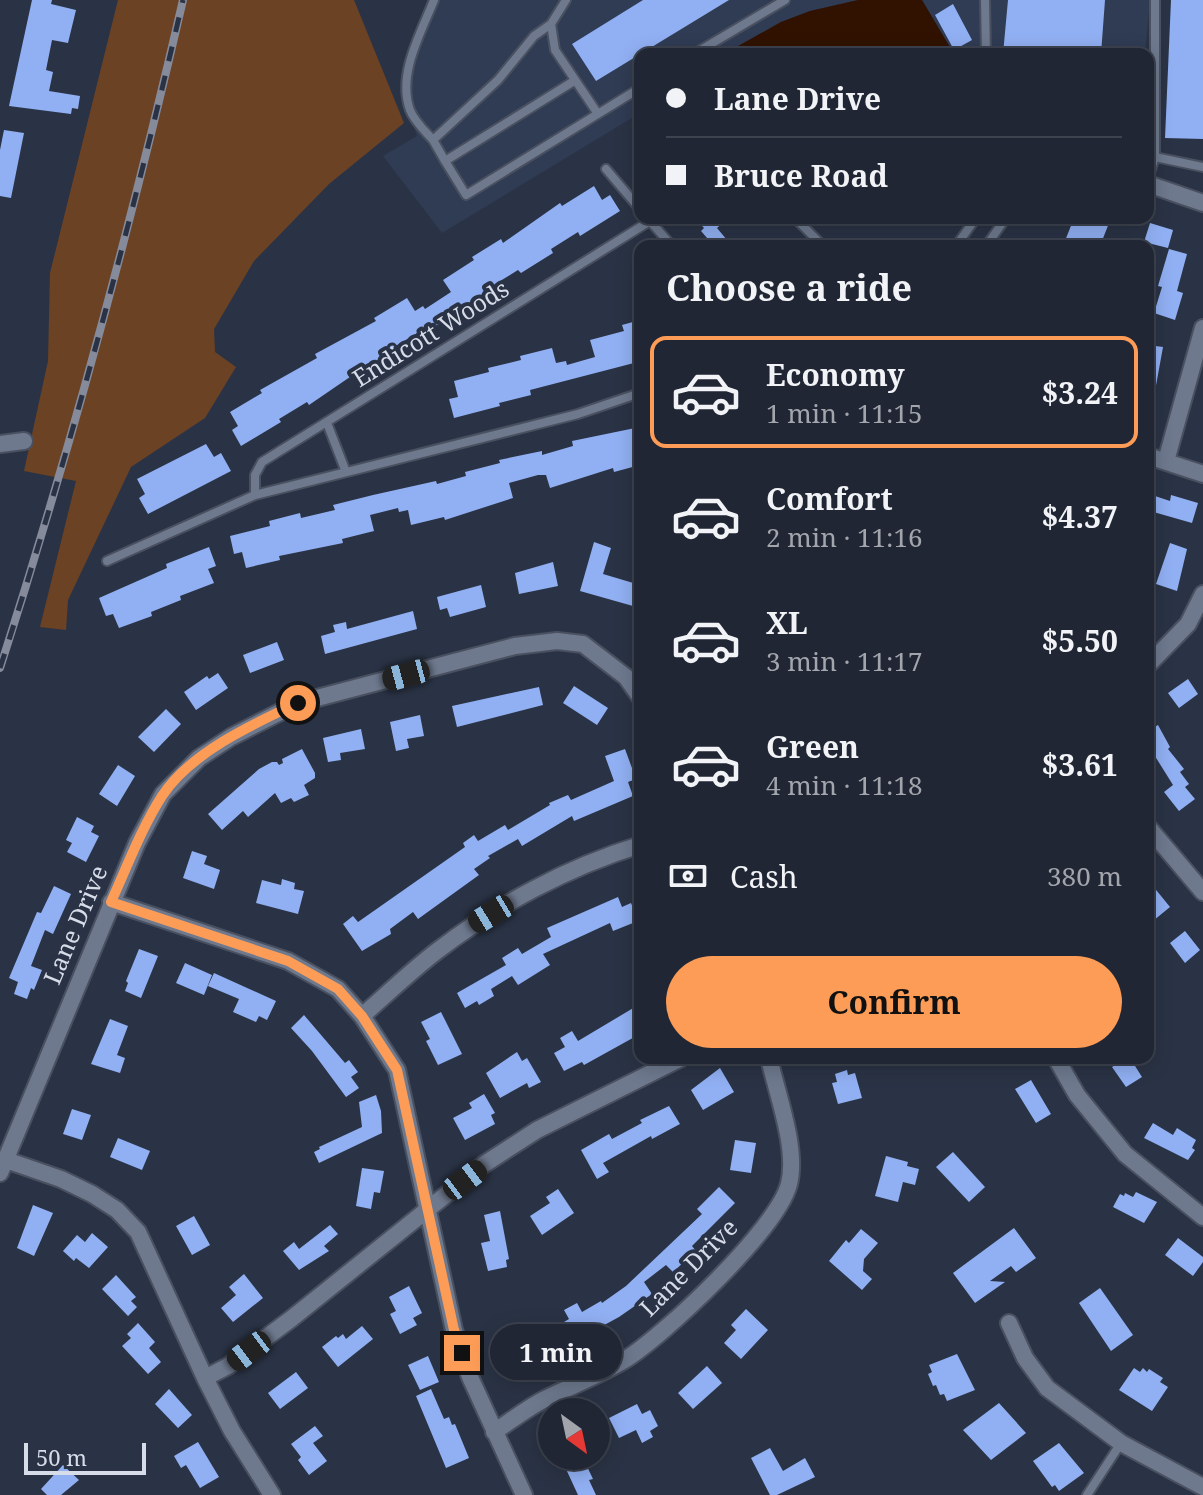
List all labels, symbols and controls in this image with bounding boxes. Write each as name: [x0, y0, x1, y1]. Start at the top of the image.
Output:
text: Lane Drive: [714, 78, 881, 119]
text: Bruce Road: [714, 155, 888, 196]
text: Choose a ride: [666, 263, 912, 312]
street label: Endicott Woods: [346, 271, 515, 394]
text: Economy: [766, 354, 905, 395]
icon: car: [670, 356, 742, 428]
text: $3.24: [1041, 372, 1118, 413]
text: 1 min · 11:15: [766, 395, 923, 431]
text: Comfort: [766, 478, 893, 519]
icon: car: [670, 480, 742, 552]
text: $4.37: [1041, 496, 1118, 537]
text: 2 min · 11:16: [766, 519, 923, 555]
text: XL: [766, 602, 808, 643]
icon: car: [670, 604, 742, 676]
text: $5.50: [1041, 620, 1118, 661]
text: 3 min · 11:17: [766, 643, 923, 679]
car: [380, 657, 432, 693]
route start: [280, 685, 316, 721]
text: Green: [766, 726, 859, 767]
icon: car: [670, 728, 742, 800]
text: $3.61: [1041, 744, 1118, 785]
text: 4 min · 11:18: [766, 767, 923, 803]
icon: cash: [666, 854, 710, 898]
text: Cash: [730, 856, 798, 897]
text: 380 m: [1047, 858, 1122, 894]
street label: Lane Drive: [35, 860, 114, 989]
car: [464, 891, 518, 937]
button: Confirm: [666, 956, 1122, 1048]
car: [439, 1156, 491, 1204]
street label: Lane Drive: [632, 1211, 744, 1323]
callout: 1 min: [490, 1325, 622, 1381]
car: [223, 1327, 275, 1375]
text: 1 min: [519, 1334, 593, 1370]
route end: [444, 1335, 480, 1371]
north arrow: [538, 1398, 610, 1470]
map controls: [538, 1398, 610, 1470]
scale bar: [24, 1439, 146, 1475]
text: 50 m: [36, 1442, 87, 1472]

